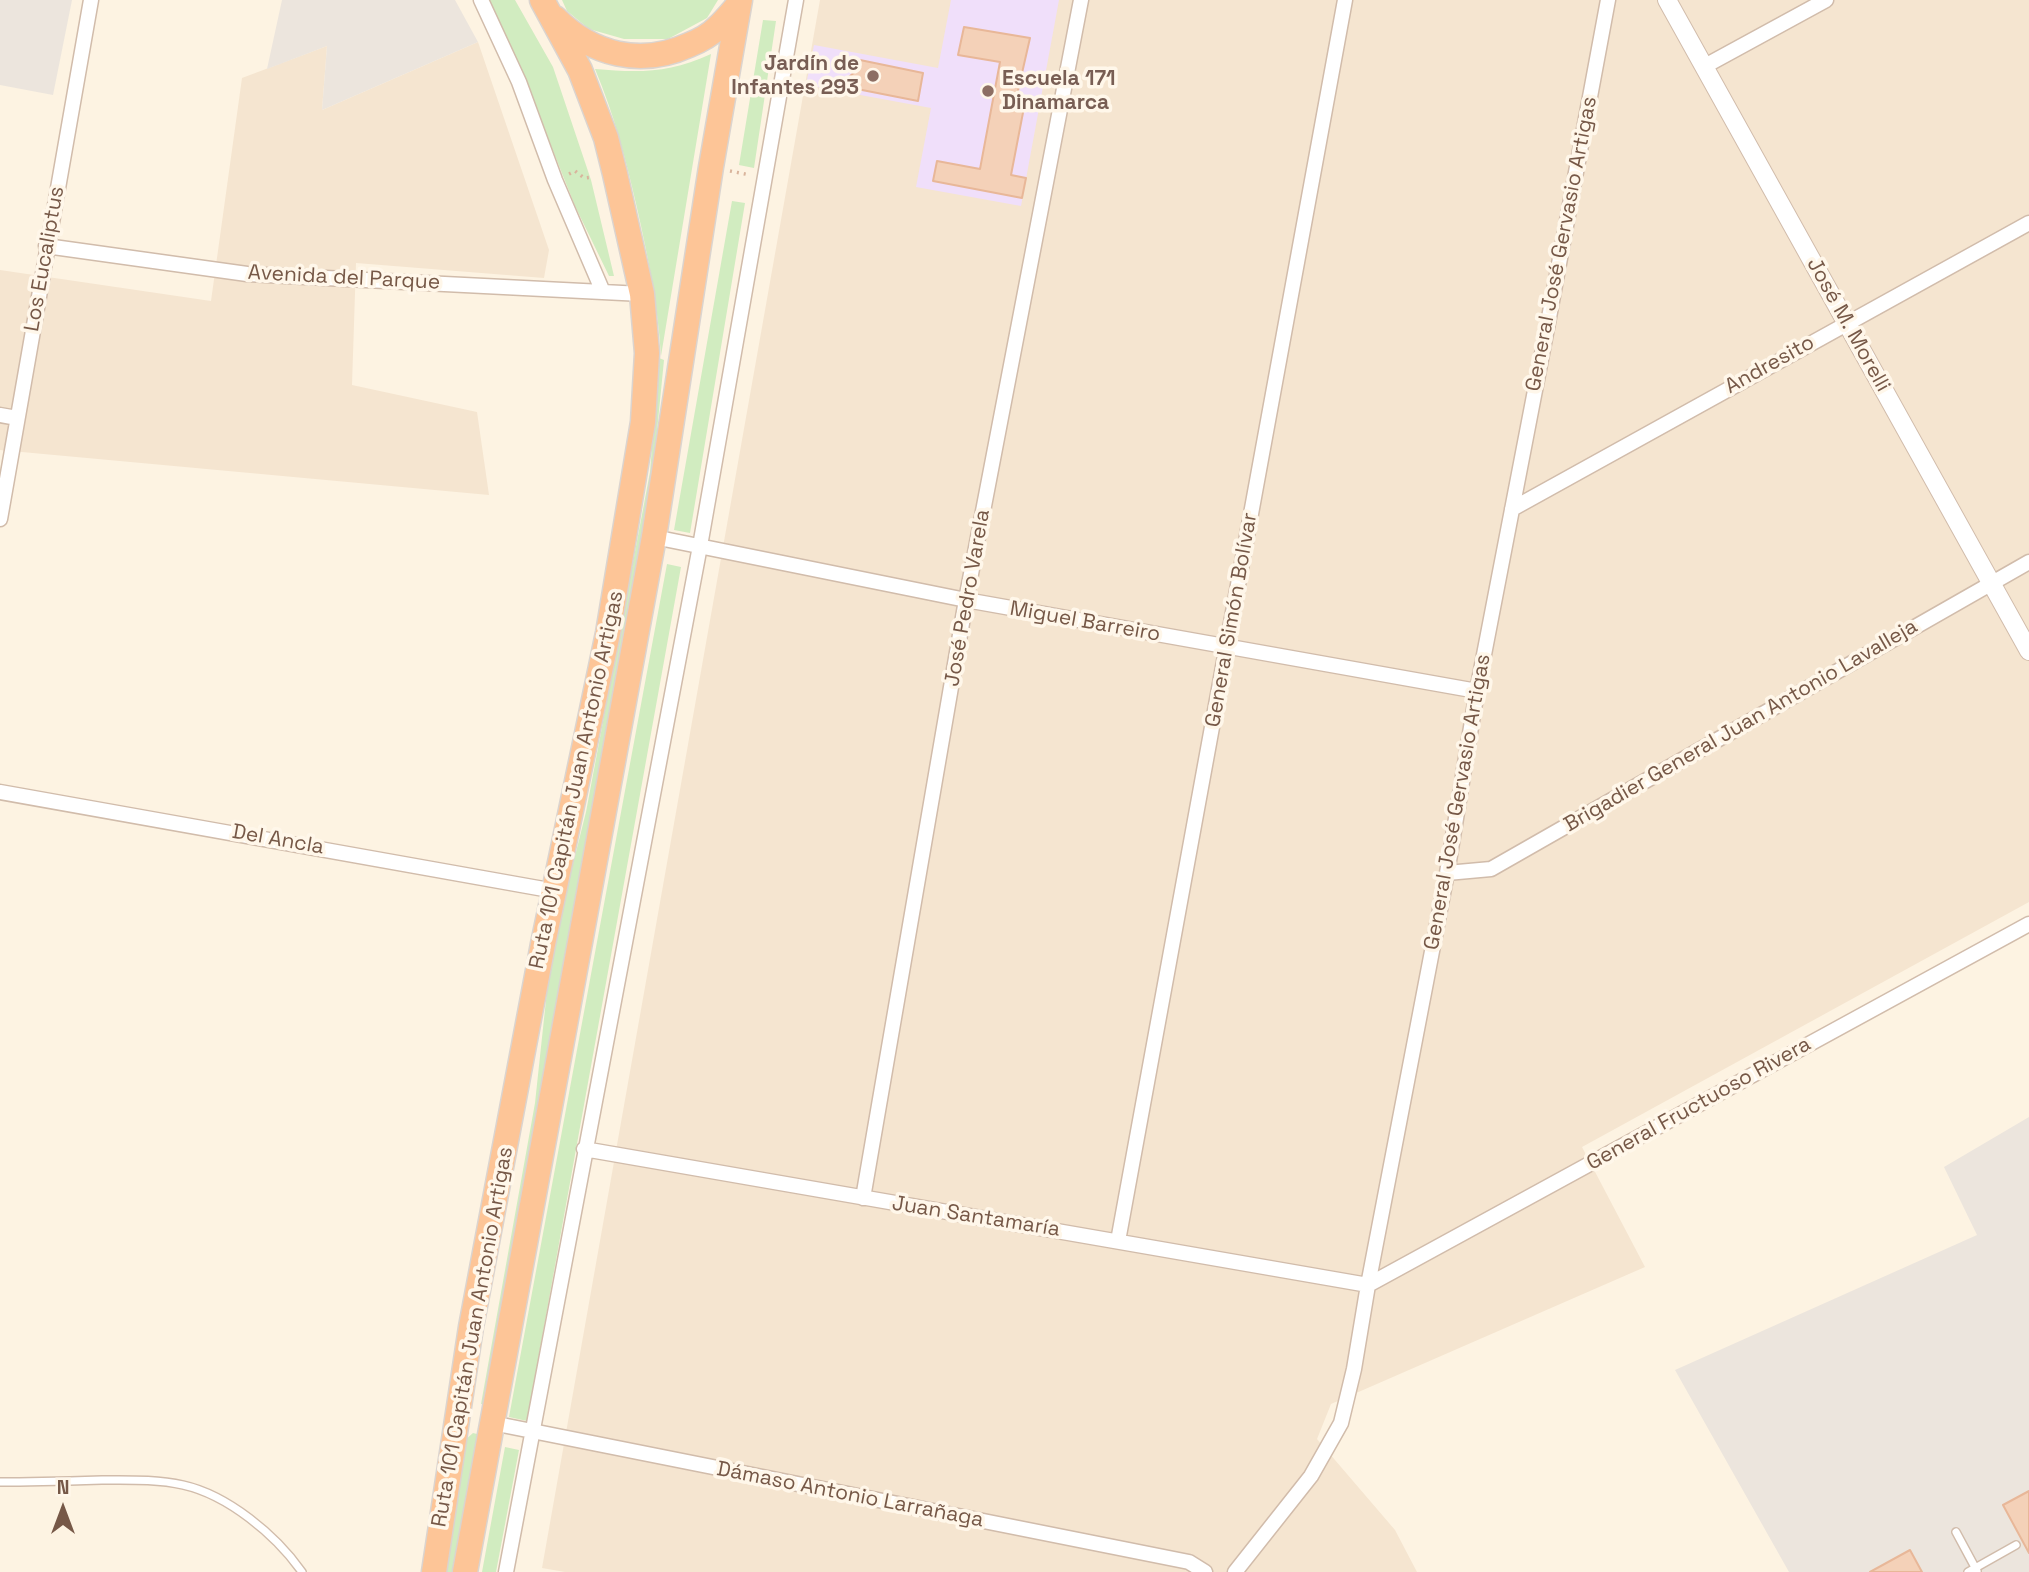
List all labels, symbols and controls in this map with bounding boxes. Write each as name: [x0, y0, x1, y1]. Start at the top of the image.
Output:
place label: Jardín de Infantes 293: [731, 51, 859, 101]
place label: Escuela 171 Dinamarca: [1002, 66, 1115, 116]
marker: Jardín de Infantes 293: [865, 68, 881, 84]
marker: Escuela 171 Dinamarca: [980, 83, 996, 99]
street label: General José Gervasio Artigas: [1521, 94, 1603, 394]
street label: Los Eucaliptus: [20, 184, 70, 334]
street label: José M. Morelli: [1801, 254, 1895, 396]
street label: Avenida del Parque: [247, 260, 441, 296]
street label: Andresito: [1721, 330, 1819, 400]
street label: José Pedro Varela: [940, 507, 996, 689]
street label: General Simón Bolívar: [1201, 511, 1263, 729]
street label: Ruta 101 Capitán Juan Antonio Artigas: [525, 589, 629, 971]
street label: Miguel Barreiro: [1008, 596, 1162, 648]
street label: Brigadier General Juan Antonio Lavalleja: [1560, 614, 1922, 838]
street label: General José Gervasio Artigas: [1420, 652, 1496, 952]
street label: Del Ancla: [230, 820, 326, 860]
street label: General Fructuoso Rivera: [1583, 1032, 1815, 1176]
street label: Ruta 101 Capitán Juan Antonio Artigas: [427, 1145, 519, 1529]
street label: Juan Santamaría: [890, 1191, 1062, 1243]
street label: Dámaso Antonio Larrañaga: [714, 1457, 986, 1533]
north arrow: [28, 1474, 98, 1544]
text: N: [57, 1475, 69, 1500]

